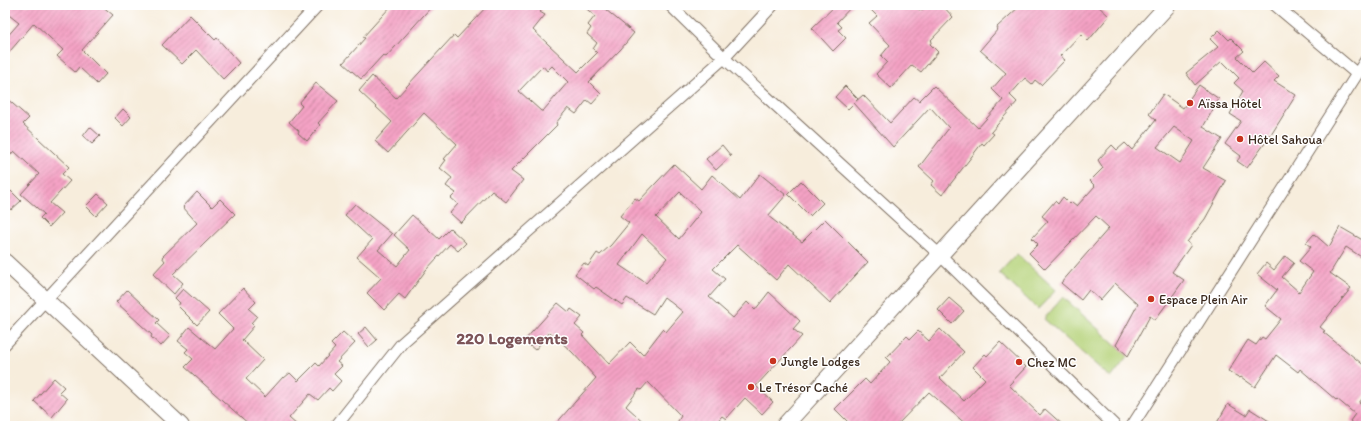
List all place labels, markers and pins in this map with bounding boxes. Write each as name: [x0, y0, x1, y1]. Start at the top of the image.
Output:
place label: Aïssa Hôtel: [1198, 96, 1262, 111]
marker: Aïssa Hôtel: [1185, 98, 1195, 108]
place label: Hôtel Sahoua: [1248, 132, 1323, 147]
marker: Hôtel Sahoua: [1235, 134, 1245, 144]
place label: Espace Plein Air: [1159, 292, 1249, 307]
marker: Espace Plein Air: [1146, 294, 1156, 304]
place label: Jungle Lodges: [781, 354, 860, 369]
place label: Chez MC: [1027, 355, 1076, 370]
marker: Jungle Lodges: [768, 356, 778, 366]
marker: Chez MC: [1014, 357, 1024, 367]
place label: Le Trésor Caché: [759, 380, 848, 395]
marker: Le Trésor Caché: [746, 382, 756, 392]

